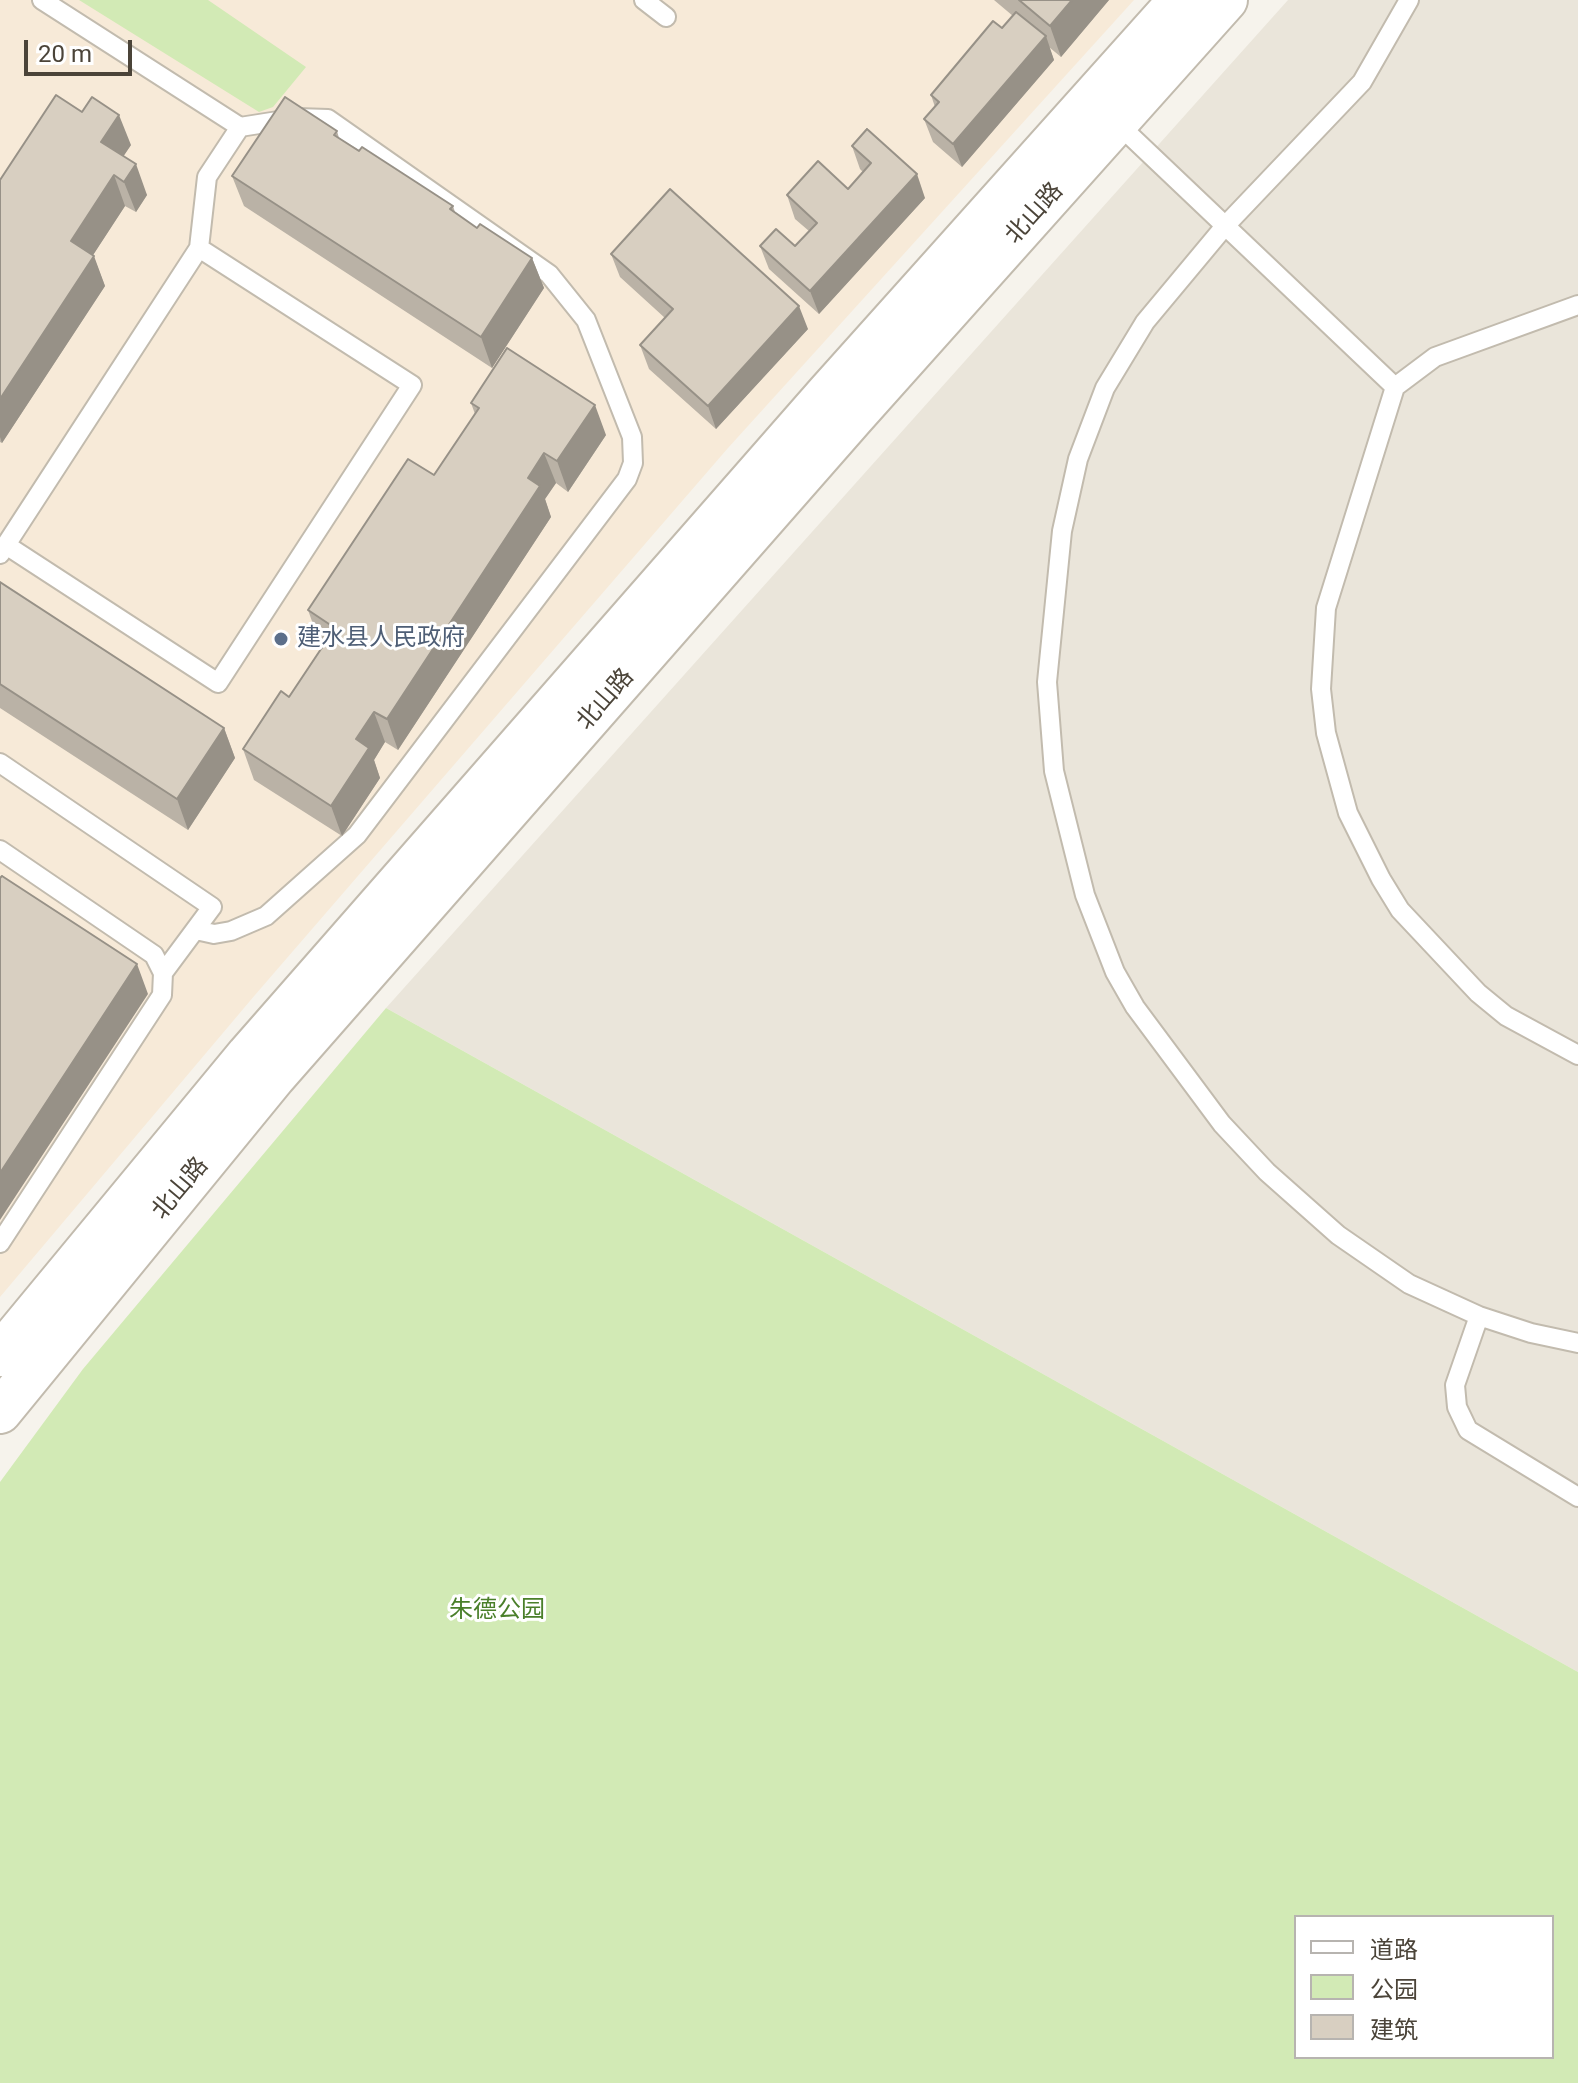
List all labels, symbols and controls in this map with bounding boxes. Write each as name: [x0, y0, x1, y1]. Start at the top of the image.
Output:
scale bar: [28, 24, 136, 74]
text: 20 m: [38, 40, 92, 68]
street label: 北山路: [1000, 178, 1070, 250]
place label: 建水县人民政府: [297, 625, 465, 653]
marker: 建水县人民政府: [272, 630, 290, 648]
street label: 北山路: [572, 663, 640, 737]
street label: 北山路: [147, 1152, 215, 1226]
park label: 朱德公园: [449, 1597, 545, 1625]
legend: [1294, 1915, 1554, 2059]
text: 道路: [1370, 1936, 1418, 1964]
text: 公园: [1370, 1976, 1418, 2004]
text: 建筑: [1370, 2016, 1418, 2044]

